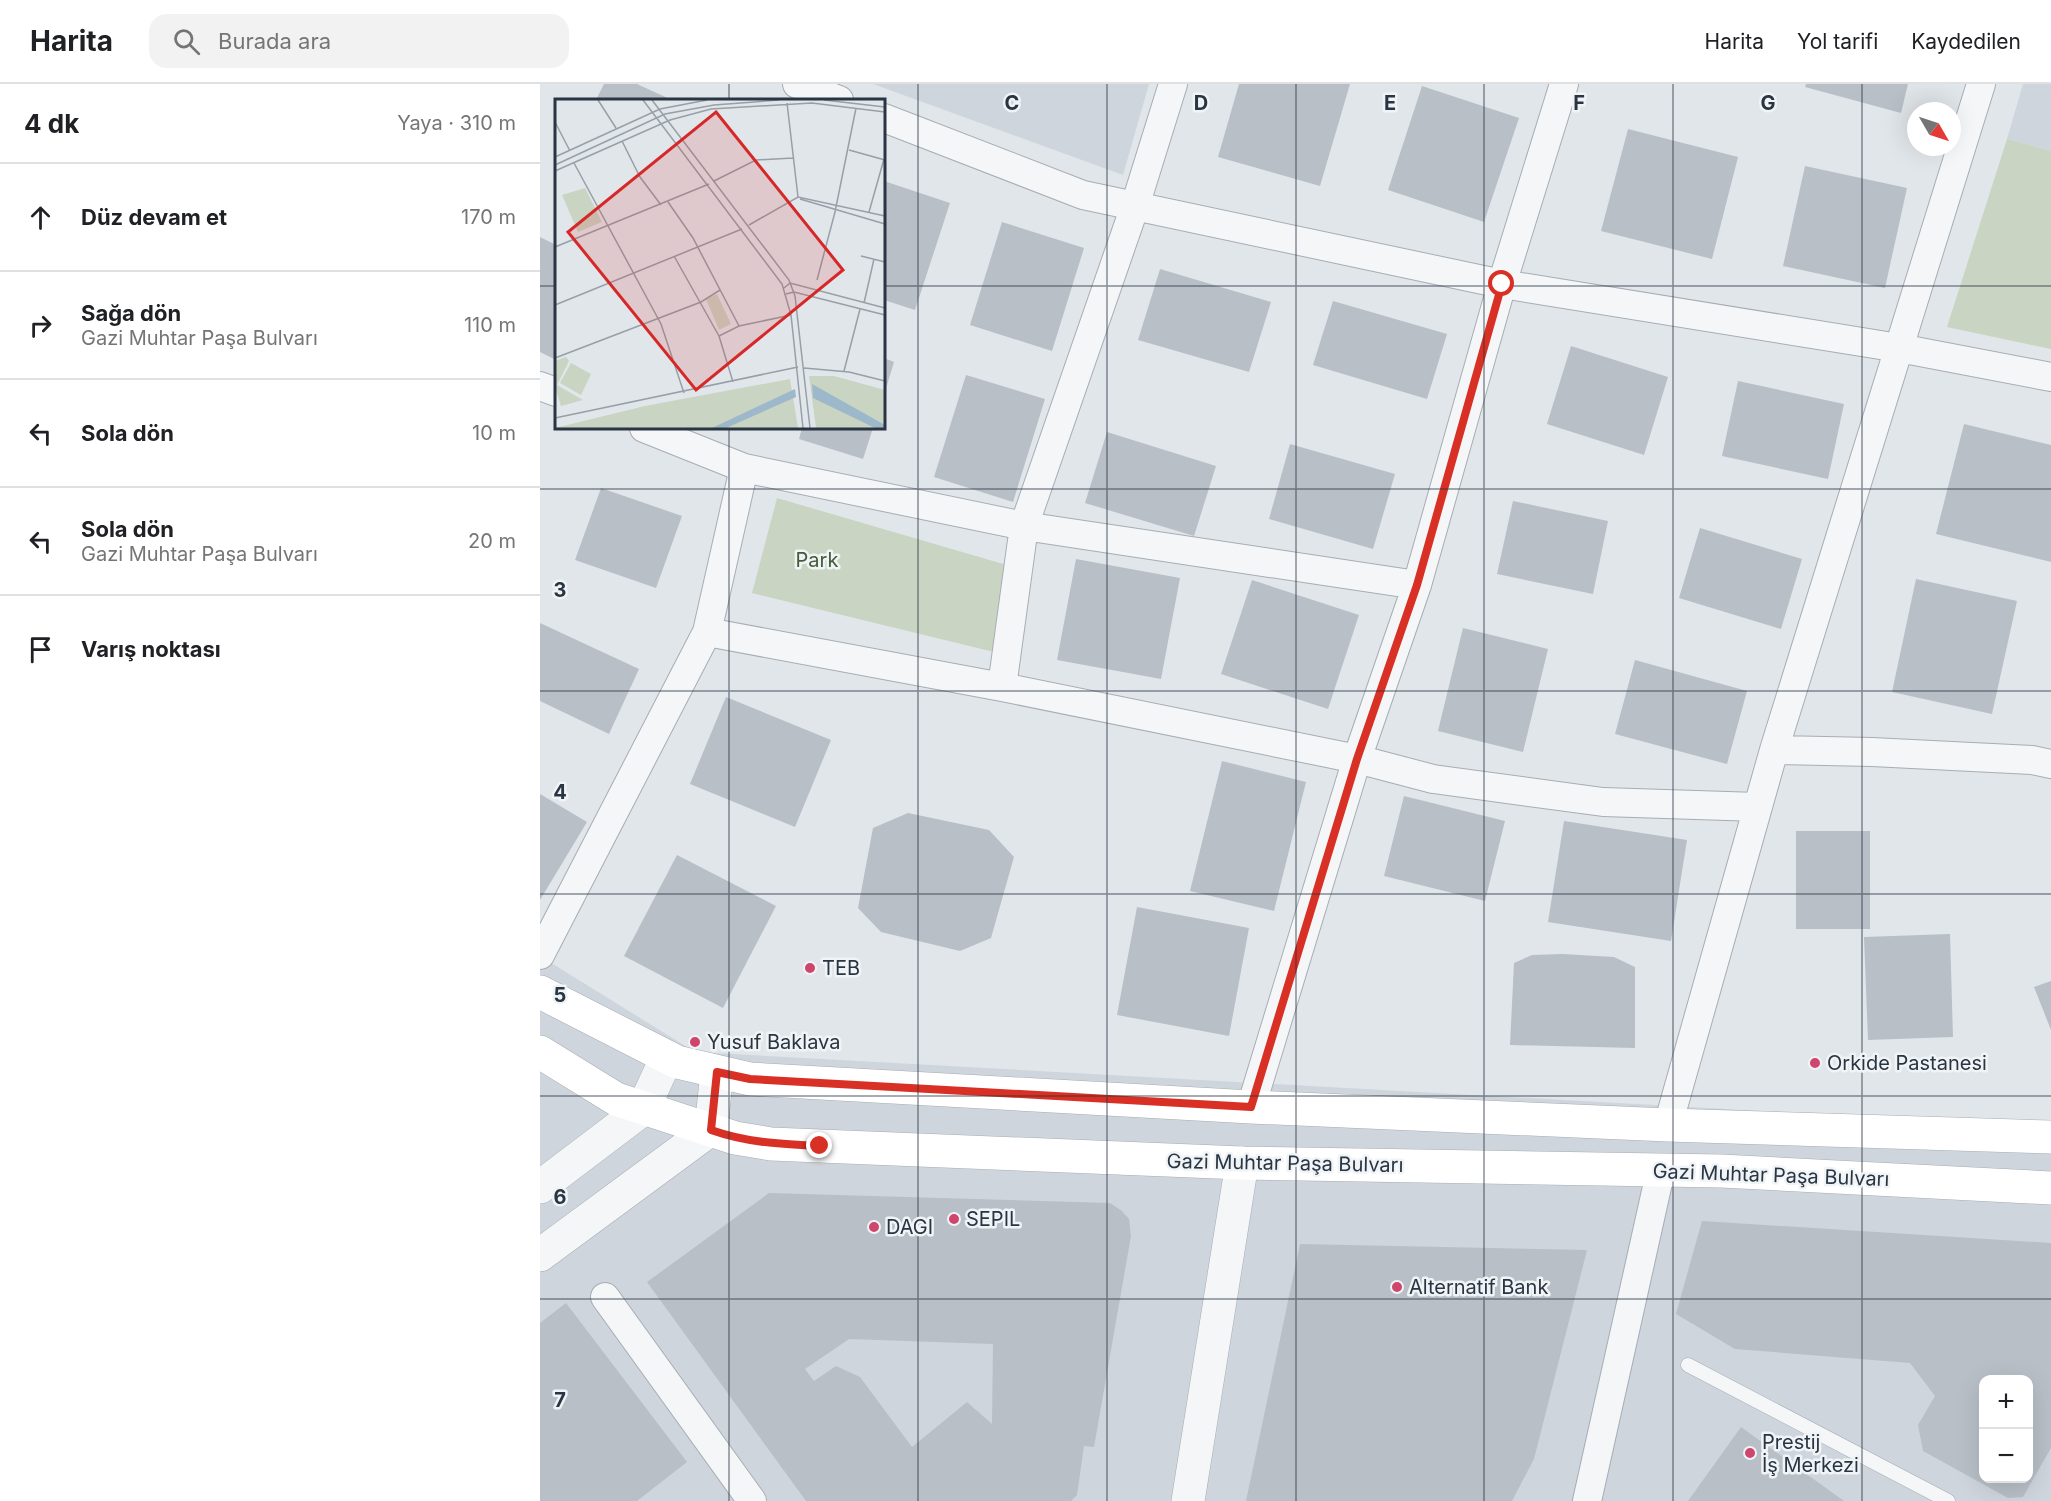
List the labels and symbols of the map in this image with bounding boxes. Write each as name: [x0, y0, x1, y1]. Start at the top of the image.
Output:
text: C: [1005, 91, 1019, 115]
text: D: [1194, 91, 1208, 115]
text: E: [1384, 91, 1396, 115]
text: F: [1573, 91, 1585, 115]
text: G: [1760, 91, 1776, 115]
inset map: [555, 99, 885, 429]
north arrow: [1907, 102, 1961, 156]
route start: [1488, 270, 1514, 296]
park label: Park: [796, 548, 838, 572]
text: 3: [554, 578, 566, 602]
text: 4: [553, 780, 567, 804]
place label: TEB: [822, 956, 860, 980]
marker: TEB: [803, 961, 817, 975]
text: 5: [554, 983, 566, 1007]
place label: Yusuf Baklava: [707, 1030, 840, 1054]
marker: Yusuf Baklava: [688, 1035, 702, 1049]
place label: Orkide Pastanesi: [1827, 1051, 1987, 1075]
marker: Orkide Pastanesi: [1808, 1056, 1822, 1070]
route end: [806, 1132, 832, 1158]
street label: Gazi Muhtar Paşa Bulvarı: [1166, 1149, 1404, 1177]
street label: Gazi Muhtar Paşa Bulvarı: [1652, 1159, 1890, 1191]
text: 6: [554, 1185, 567, 1209]
place label: SEPIL: [966, 1207, 1020, 1231]
marker: SEPIL: [947, 1212, 961, 1226]
place label: DAGI: [886, 1215, 933, 1239]
marker: DAGI: [867, 1220, 881, 1234]
place label: Alternatif Bank: [1409, 1275, 1548, 1299]
marker: Alternatif Bank: [1390, 1280, 1404, 1294]
text: 7: [554, 1388, 566, 1412]
place label: Prestij İş Merkezi: [1762, 1430, 1859, 1477]
marker: Prestij İş Merkezi: [1743, 1446, 1757, 1460]

